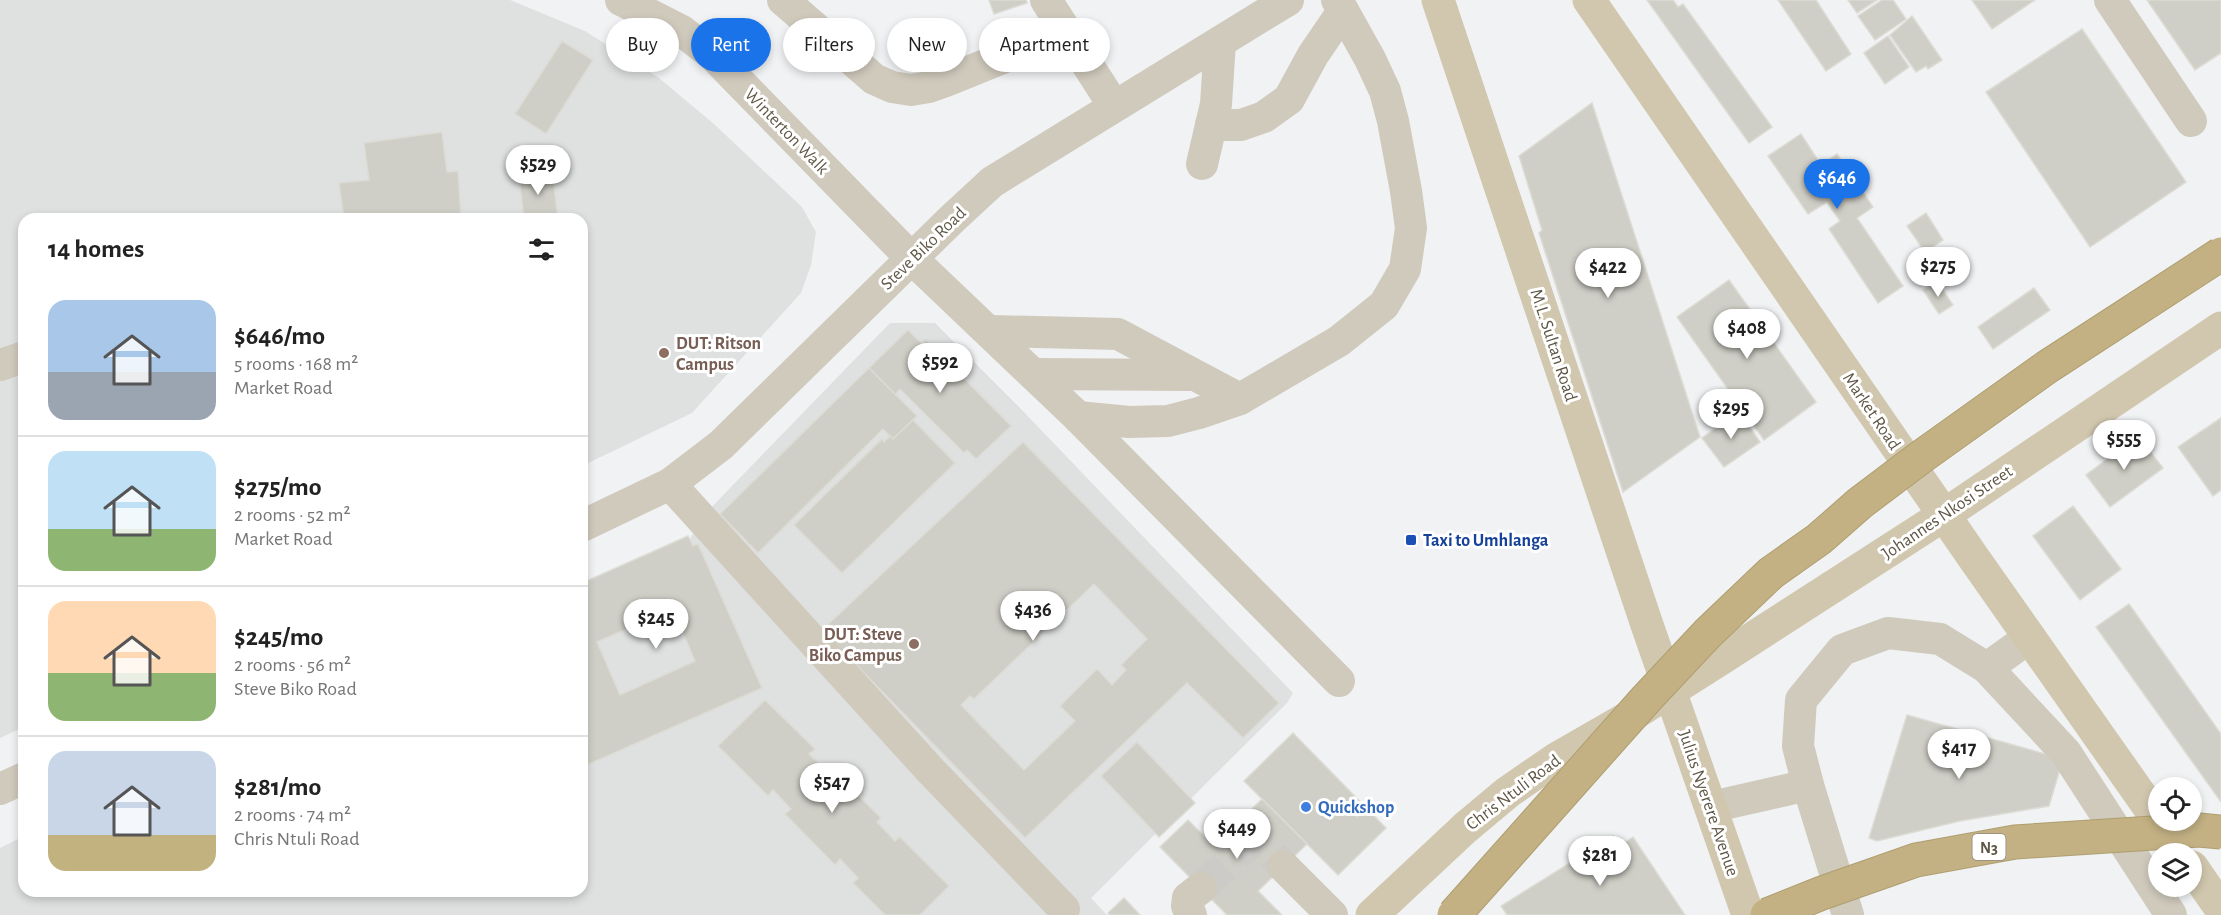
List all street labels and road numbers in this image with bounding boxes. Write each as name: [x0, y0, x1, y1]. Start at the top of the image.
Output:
street label: Winterton Walk: [741, 85, 832, 179]
street label: Steve Biko Road: [878, 204, 970, 294]
street label: M.L. Sultan Road: [1526, 287, 1580, 404]
street label: Market Road: [1839, 370, 1903, 453]
street label: Johannes Nkosi Street: [1879, 462, 2016, 563]
street label: Julius Nyerere Avenue: [1675, 728, 1742, 879]
street label: Chris Ntuli Road: [1463, 752, 1564, 834]
road number: N3: [1972, 834, 2006, 860]

